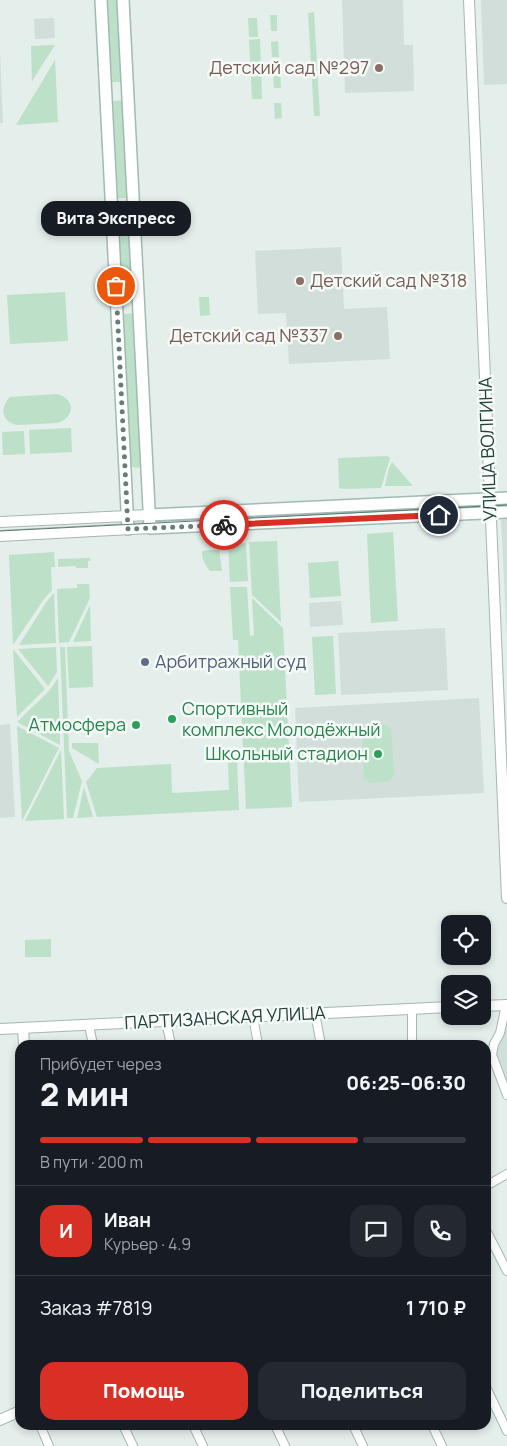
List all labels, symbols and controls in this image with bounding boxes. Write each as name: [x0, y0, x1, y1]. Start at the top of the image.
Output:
place label: Детский сад №297: [209, 55, 369, 79]
marker: Детский сад №297: [373, 62, 385, 74]
callout: Вита Экспресс: [41, 201, 191, 236]
text: Вита Экспресс: [57, 207, 175, 229]
pin: [95, 265, 137, 307]
place label: Детский сад №318: [310, 268, 467, 292]
icon: bag: [102, 272, 130, 300]
marker: Детский сад №318: [294, 275, 306, 287]
place label: Детский сад №337: [169, 323, 328, 347]
marker: Детский сад №337: [332, 330, 344, 342]
street label: УЛИЦА ВОЛГИНА: [472, 376, 502, 522]
pin: [418, 494, 460, 536]
courier: [199, 500, 249, 550]
icon: home: [425, 501, 453, 529]
icon: bike: [210, 511, 238, 539]
place label: Арбитражный суд: [155, 649, 306, 673]
marker: Арбитражный суд: [139, 656, 151, 668]
place label: Спортивный комплекс Молодёжный: [182, 696, 381, 741]
place label: Атмосфера: [29, 712, 126, 736]
marker: Спортивный комплекс Молодёжный: [166, 713, 178, 725]
marker: Атмосфера: [130, 719, 142, 731]
place label: Школьный стадион: [205, 741, 368, 765]
marker: Школьный стадион: [372, 748, 384, 760]
map controls: [441, 915, 491, 1025]
button: locate: [441, 915, 491, 965]
button: layers: [441, 975, 491, 1025]
street label: ПАРТИЗАНСКАЯ УЛИЦА: [124, 1000, 327, 1034]
text: Прибудет через: [40, 1053, 162, 1075]
text: 06:25–06:30: [346, 1070, 466, 1096]
text: 2 мин: [40, 1072, 129, 1116]
text: В пути · 200 m: [40, 1151, 143, 1173]
button: chat: [350, 1205, 402, 1257]
button: phone: [414, 1205, 466, 1257]
text: Иван: [104, 1207, 151, 1233]
text: И: [59, 1218, 73, 1244]
text: Курьер · 4.9: [104, 1233, 191, 1255]
text: Заказ #7819: [40, 1295, 153, 1321]
text: 1 710 ₽: [406, 1295, 466, 1321]
button: Помощь: [40, 1362, 248, 1420]
button: Поделиться: [258, 1362, 466, 1420]

